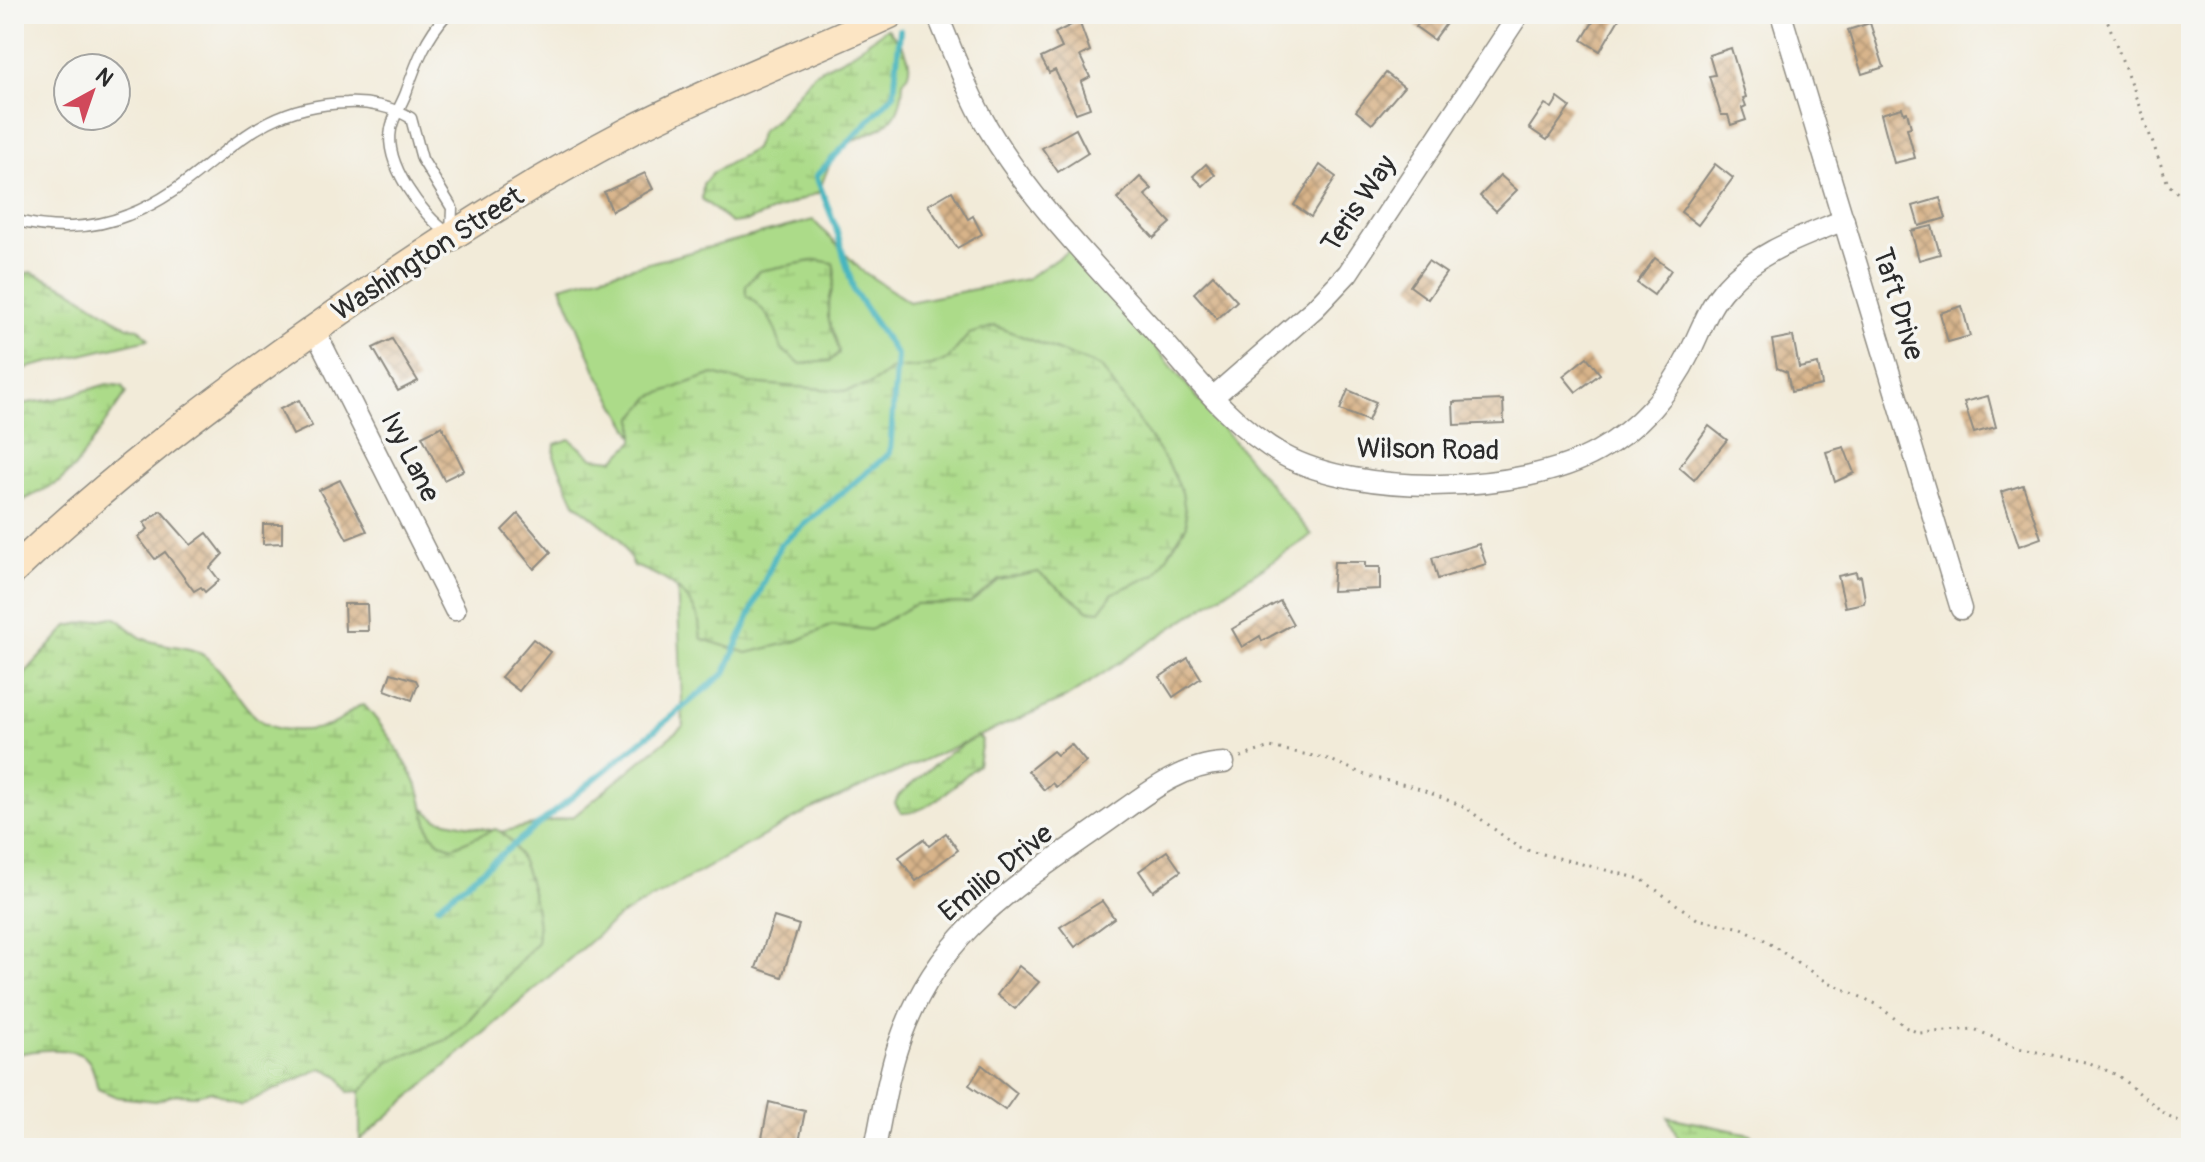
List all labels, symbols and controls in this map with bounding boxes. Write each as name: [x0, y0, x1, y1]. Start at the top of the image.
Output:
north arrow: [52, 52, 132, 132]
text: N: [90, 62, 119, 93]
street label: Teris Way: [1314, 149, 1404, 259]
street label: Washington Street: [326, 179, 531, 329]
street label: Taft Drive: [1864, 244, 1932, 364]
street label: Ivy Lane: [373, 406, 448, 508]
street label: Wilson Road: [1356, 431, 1500, 469]
street label: Emilio Drive: [932, 816, 1060, 930]

